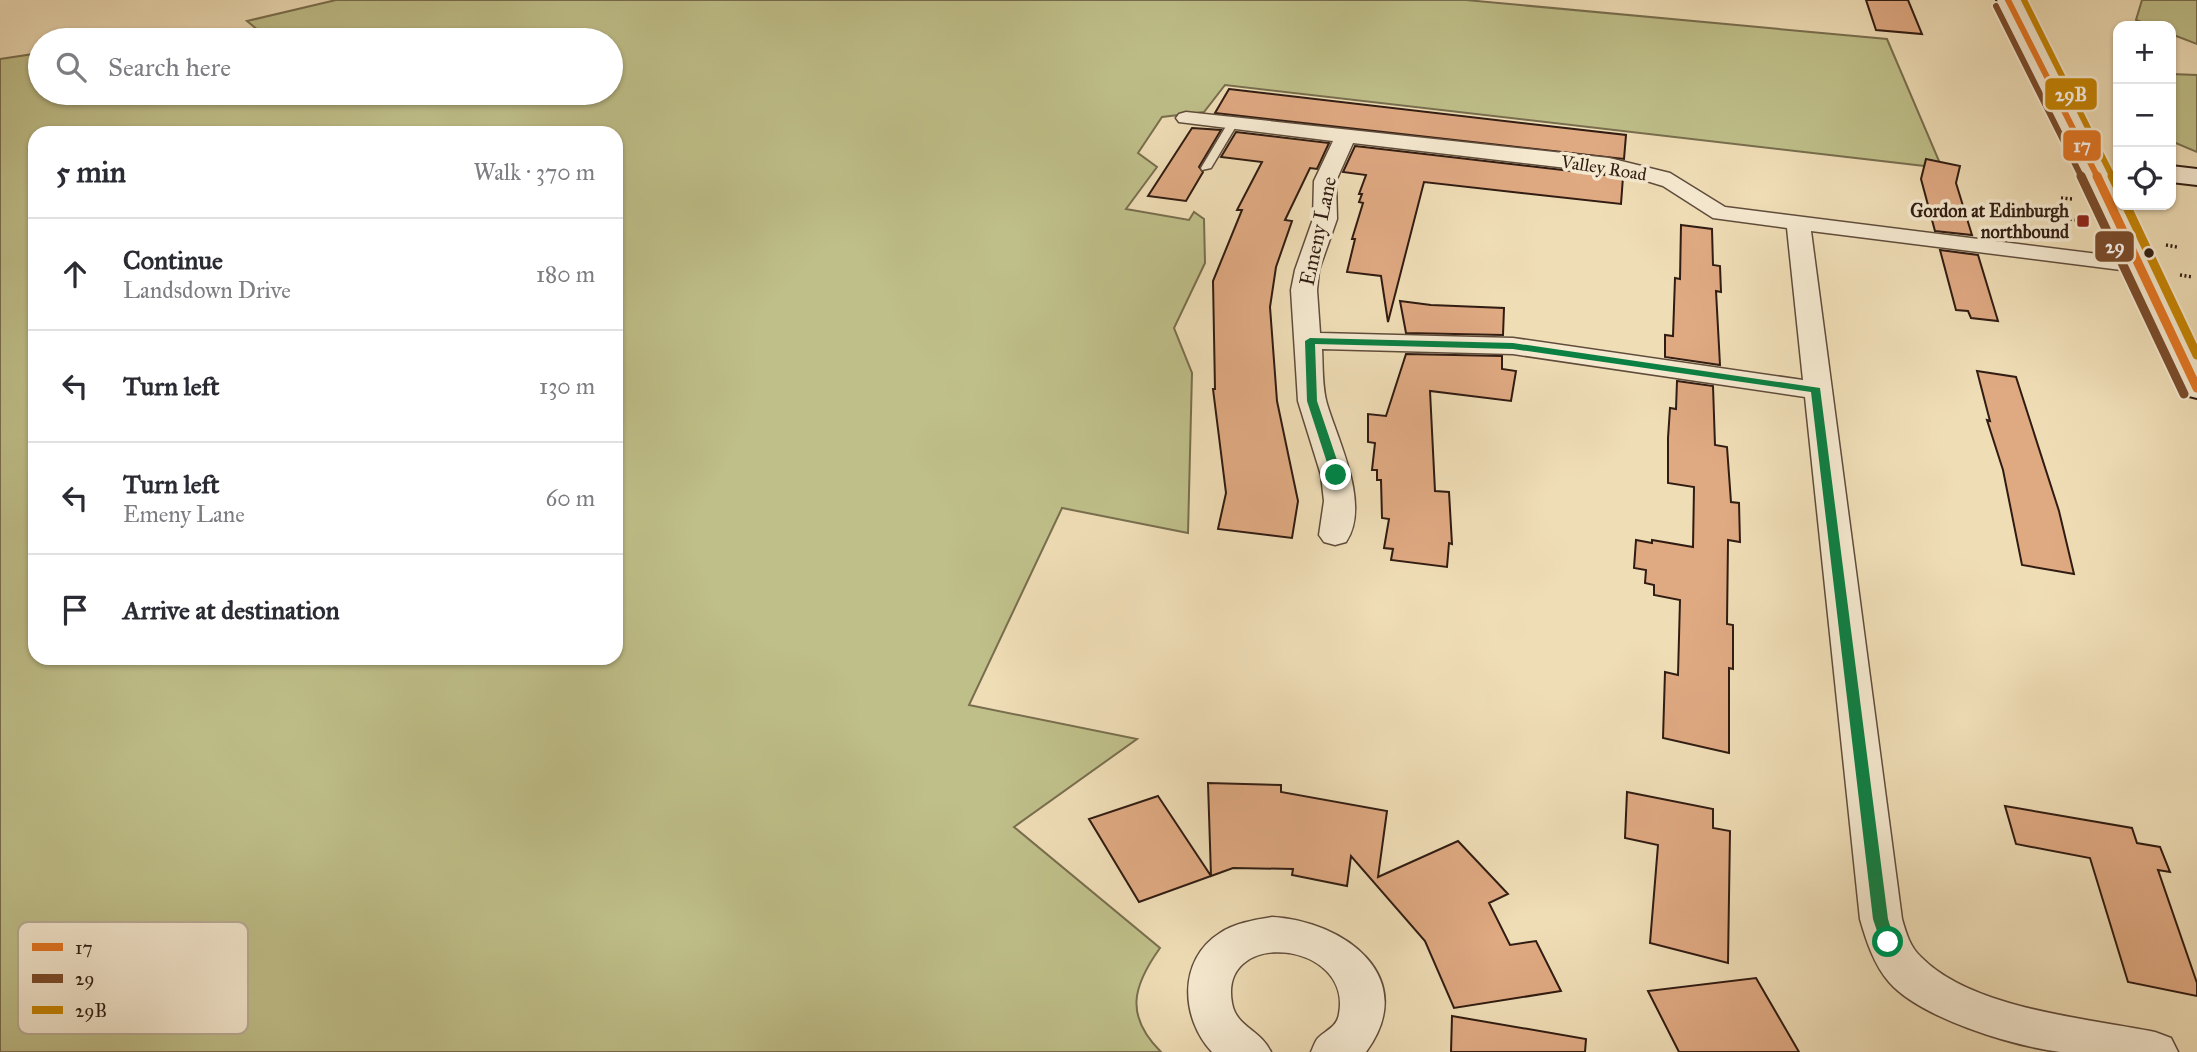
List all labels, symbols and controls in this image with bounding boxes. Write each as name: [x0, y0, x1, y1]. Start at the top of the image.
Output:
map controls: [2113, 21, 2176, 210]
button: +: [2113, 21, 2176, 84]
search box: [28, 28, 623, 105]
icon: search: [52, 48, 90, 86]
text: Search here: [108, 51, 231, 83]
line badge: 29B: [2044, 77, 2098, 111]
text: 29B: [2055, 83, 2087, 107]
button: −: [2113, 84, 2176, 147]
line badge: 17: [2062, 129, 2102, 162]
text: 17: [2073, 134, 2091, 157]
button: locate: [2113, 147, 2176, 210]
street label: Valley Road: [1559, 150, 1648, 186]
text: 5 min: [56, 154, 126, 190]
text: Walk · 370 m: [474, 158, 595, 186]
street label: Emeny Lane: [1294, 174, 1342, 288]
place label: Gordon at Edinburgh northbound: [1910, 200, 2070, 243]
marker: Gordon at Edinburgh northbound: [2075, 213, 2091, 229]
line badge: 29: [2094, 230, 2135, 263]
text: 29: [2105, 235, 2125, 259]
text: Continue: [123, 244, 223, 276]
unlabelled marker: [2142, 246, 2156, 260]
icon: ahead: [56, 255, 94, 293]
text: 180 m: [536, 260, 595, 288]
text: Landsdown Drive: [123, 276, 291, 304]
icon: left: [56, 367, 94, 405]
text: Turn left: [123, 370, 219, 402]
text: 130 m: [539, 372, 595, 400]
route end: [1320, 459, 1351, 490]
text: Turn left: [123, 468, 219, 500]
icon: left: [56, 479, 94, 517]
text: 60 m: [546, 484, 595, 512]
text: Emeny Lane: [123, 500, 245, 528]
icon: arrive: [56, 591, 94, 629]
text: Arrive at destination: [123, 594, 340, 626]
legend: [18, 922, 248, 1034]
route start: [1872, 926, 1903, 957]
text: 17: [75, 936, 93, 959]
text: 29: [75, 967, 95, 990]
text: 29B: [75, 999, 107, 1022]

